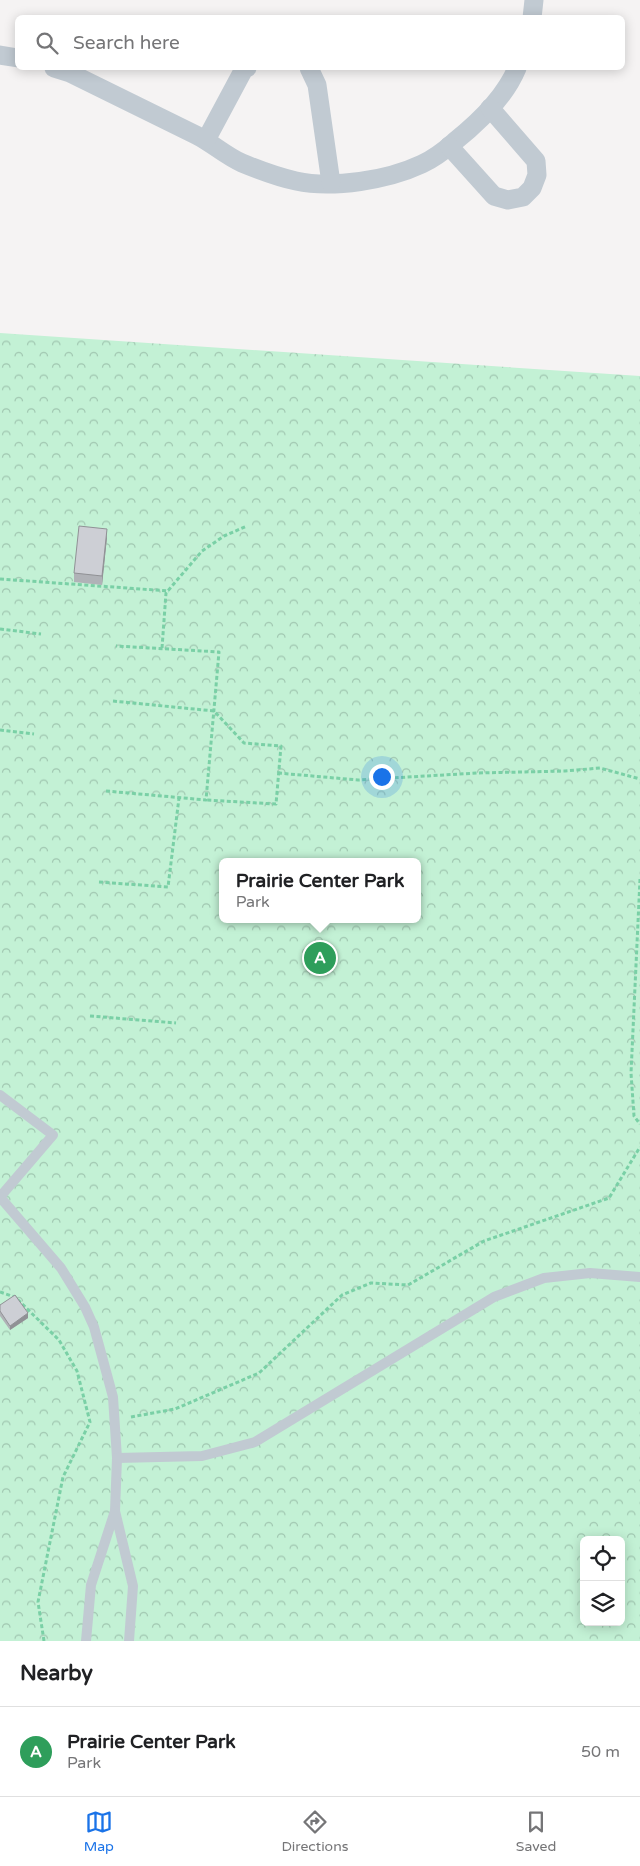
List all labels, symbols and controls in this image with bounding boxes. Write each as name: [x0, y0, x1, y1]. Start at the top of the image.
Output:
search box: [15, 15, 625, 70]
icon: search: [33, 29, 61, 57]
text: Search here: [73, 32, 180, 54]
your location: [369, 764, 395, 790]
popup: [219, 858, 421, 923]
text: Prairie Center Park: [236, 870, 404, 892]
text: Park: [236, 892, 270, 912]
pin: A: [304, 939, 336, 977]
map controls: [580, 1536, 625, 1626]
button: locate: [580, 1536, 625, 1581]
button: layers: [580, 1581, 625, 1626]
text: Nearby: [20, 1661, 93, 1686]
text: Prairie Center Park: [67, 1731, 236, 1753]
text: A: [30, 1742, 42, 1762]
text: 50 m: [581, 1742, 620, 1762]
text: Park: [67, 1753, 101, 1773]
tab: Map: [84, 1808, 114, 1855]
tab: Directions: [281, 1808, 348, 1855]
tab: Saved: [516, 1808, 556, 1855]

